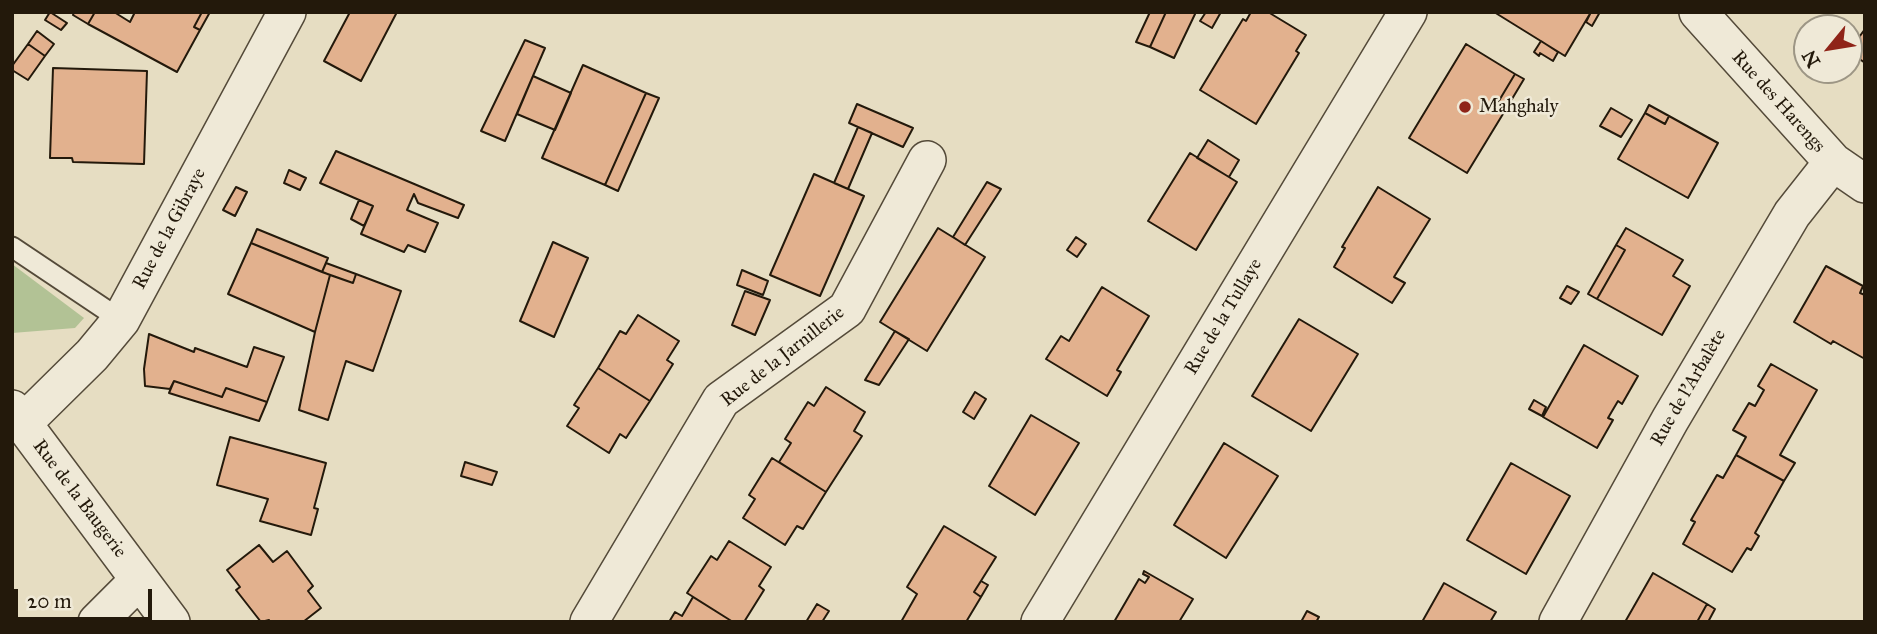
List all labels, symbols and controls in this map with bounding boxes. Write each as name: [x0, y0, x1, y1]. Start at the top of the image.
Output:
north arrow: [1793, 14, 1863, 84]
street label: Rue des Harengs: [1726, 46, 1830, 158]
text: N: [1797, 46, 1825, 71]
place label: Mahghaly: [1479, 96, 1558, 118]
marker: Mahghaly: [1457, 99, 1473, 115]
street label: Rue de la Gibraye: [129, 165, 211, 293]
street label: Rue de la Tullaye: [1180, 255, 1268, 379]
street label: Rue de la Jarnillerie: [717, 302, 849, 412]
street label: Rue de l'Arbalète: [1646, 326, 1732, 450]
street label: Rue de la Baugerie: [27, 436, 131, 562]
scale bar: [18, 574, 156, 618]
text: 20 m: [27, 588, 72, 614]

